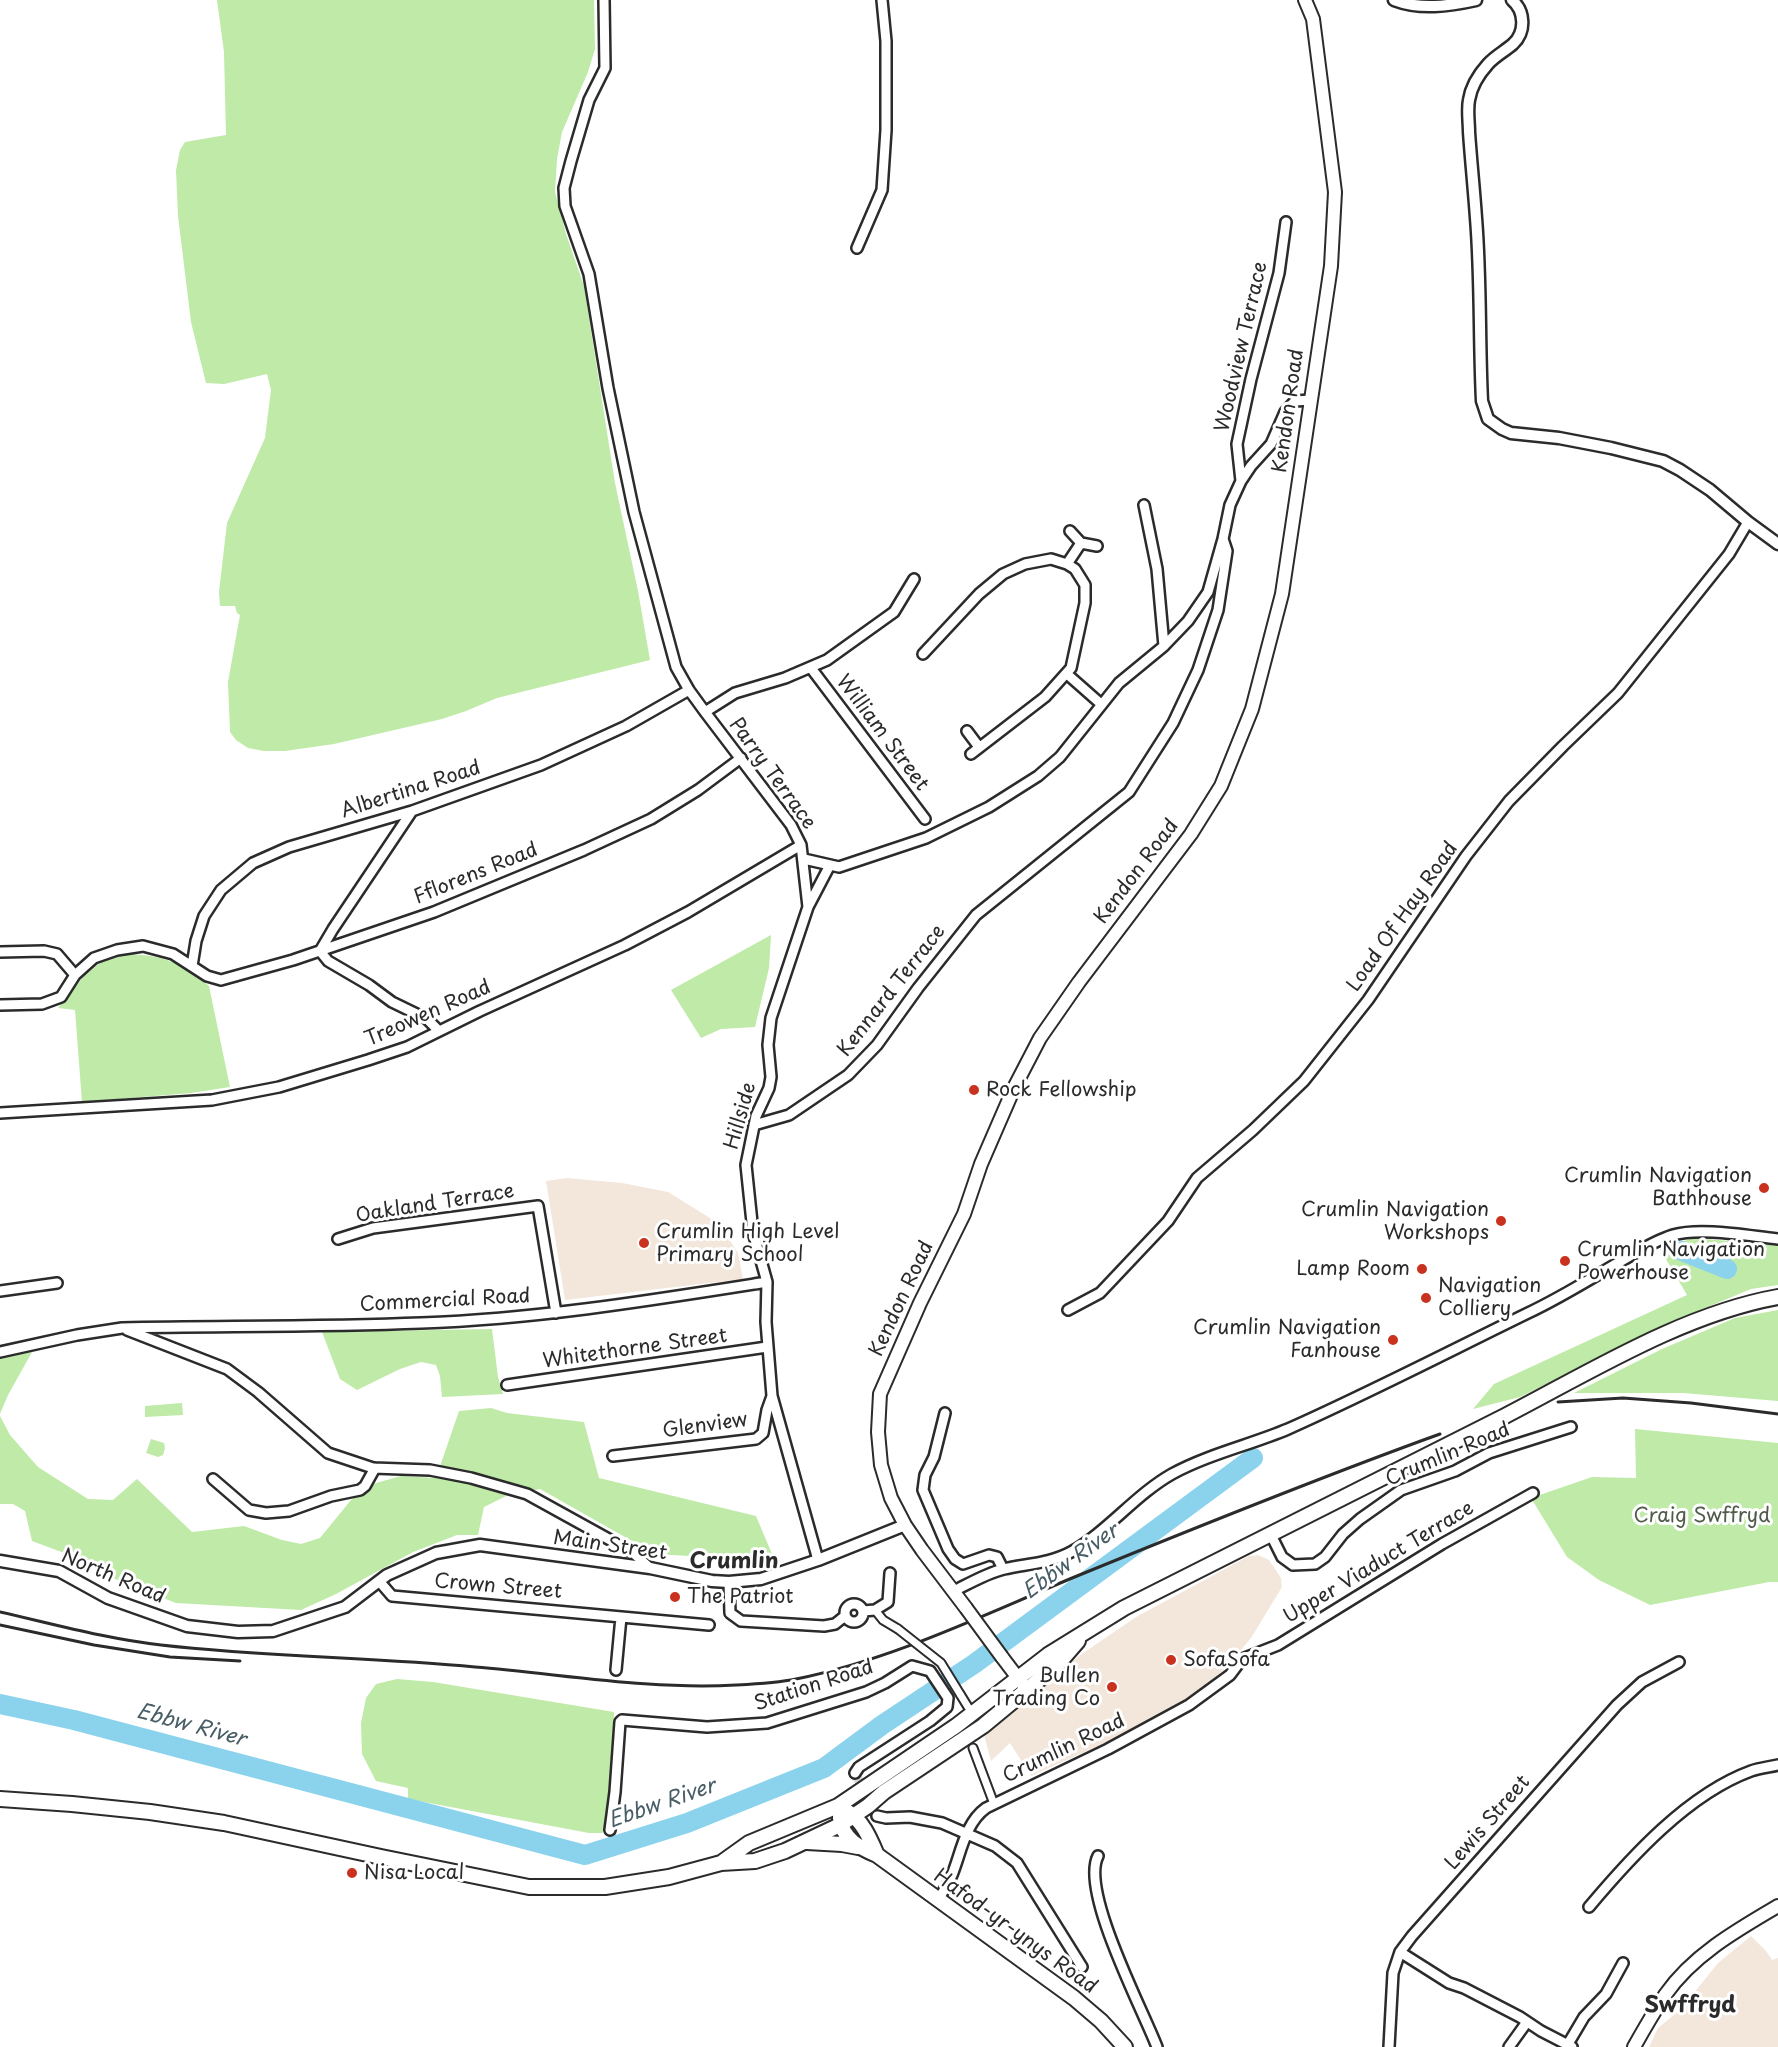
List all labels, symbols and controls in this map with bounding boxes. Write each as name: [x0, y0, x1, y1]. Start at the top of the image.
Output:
street label: Woodview Terrace: [1211, 260, 1273, 434]
street label: Kendon Road: [1268, 348, 1310, 474]
street label: William Street: [831, 670, 933, 796]
street label: Parry Terrace: [724, 714, 820, 834]
street label: Albertina Road: [338, 756, 484, 824]
street label: Kendon Road: [1090, 815, 1184, 929]
street label: Fflorens Road: [410, 838, 542, 910]
street label: Load Of Hay Road: [1342, 838, 1464, 996]
street label: Kennard Terrace: [833, 920, 951, 1062]
street label: Treowen Road: [361, 976, 495, 1052]
place label: Rock Fellowship: [986, 1078, 1137, 1102]
street label: Hillside: [720, 1080, 762, 1152]
marker: Rock Fellowship: [967, 1083, 981, 1097]
place label: Crumlin Navigation Bathhouse: [1564, 1164, 1752, 1211]
street label: Oakland Terrace: [354, 1180, 516, 1228]
marker: Crumlin Navigation Bathhouse: [1757, 1181, 1771, 1195]
place label: Crumlin Navigation Workshops: [1301, 1198, 1489, 1245]
marker: Crumlin Navigation Workshops: [1494, 1214, 1508, 1228]
place label: Crumlin High Level Primary School: [656, 1220, 839, 1267]
marker: Crumlin High Level Primary School: [637, 1236, 651, 1250]
street label: Kendon Road: [865, 1237, 939, 1361]
place label: Crumlin Navigation Powerhouse: [1577, 1238, 1765, 1285]
marker: Crumlin Navigation Powerhouse: [1558, 1254, 1572, 1268]
place label: Lamp Room: [1296, 1257, 1410, 1281]
marker: Lamp Room: [1415, 1262, 1429, 1276]
place label: Navigation Colliery: [1438, 1274, 1541, 1321]
street label: Commercial Road: [359, 1285, 531, 1317]
marker: Navigation Colliery: [1419, 1291, 1433, 1305]
place label: Crumlin Navigation Fanhouse: [1193, 1316, 1381, 1363]
street label: Whitethorne Street: [541, 1324, 729, 1374]
marker: Crumlin Navigation Fanhouse: [1386, 1333, 1400, 1347]
street label: Glenview: [661, 1408, 749, 1444]
street label: Crumlin Road: [1382, 1418, 1514, 1492]
street label: Upper Viaduct Terrace: [1279, 1497, 1479, 1629]
park label: Craig Swffryd: [1634, 1504, 1770, 1528]
water label: Ebbw River: [1018, 1519, 1124, 1605]
street label: Main Street: [552, 1526, 668, 1566]
street label: North Road: [57, 1544, 169, 1610]
district label: Crumlin: [690, 1549, 778, 1575]
street label: Crown Street: [433, 1569, 563, 1605]
place label: The Patriot: [687, 1585, 794, 1609]
marker: The Patriot: [668, 1590, 682, 1604]
place label: SofaSofa: [1183, 1648, 1270, 1672]
marker: SofaSofa: [1164, 1653, 1178, 1667]
street label: Station Road: [751, 1655, 877, 1717]
place label: Bullen Trading Co: [993, 1664, 1100, 1711]
marker: Bullen Trading Co: [1105, 1680, 1119, 1694]
water label: Ebbw River: [134, 1699, 248, 1753]
street label: Crumlin Road: [999, 1709, 1129, 1789]
street label: Lewis Street: [1441, 1771, 1535, 1875]
water label: Ebbw River: [605, 1774, 719, 1834]
place label: Nisa Local: [364, 1861, 464, 1885]
street label: Hafod-yr-ynys Road: [929, 1865, 1101, 1999]
marker: Nisa Local: [345, 1866, 359, 1880]
district label: Swffryd: [1644, 1993, 1736, 2019]

